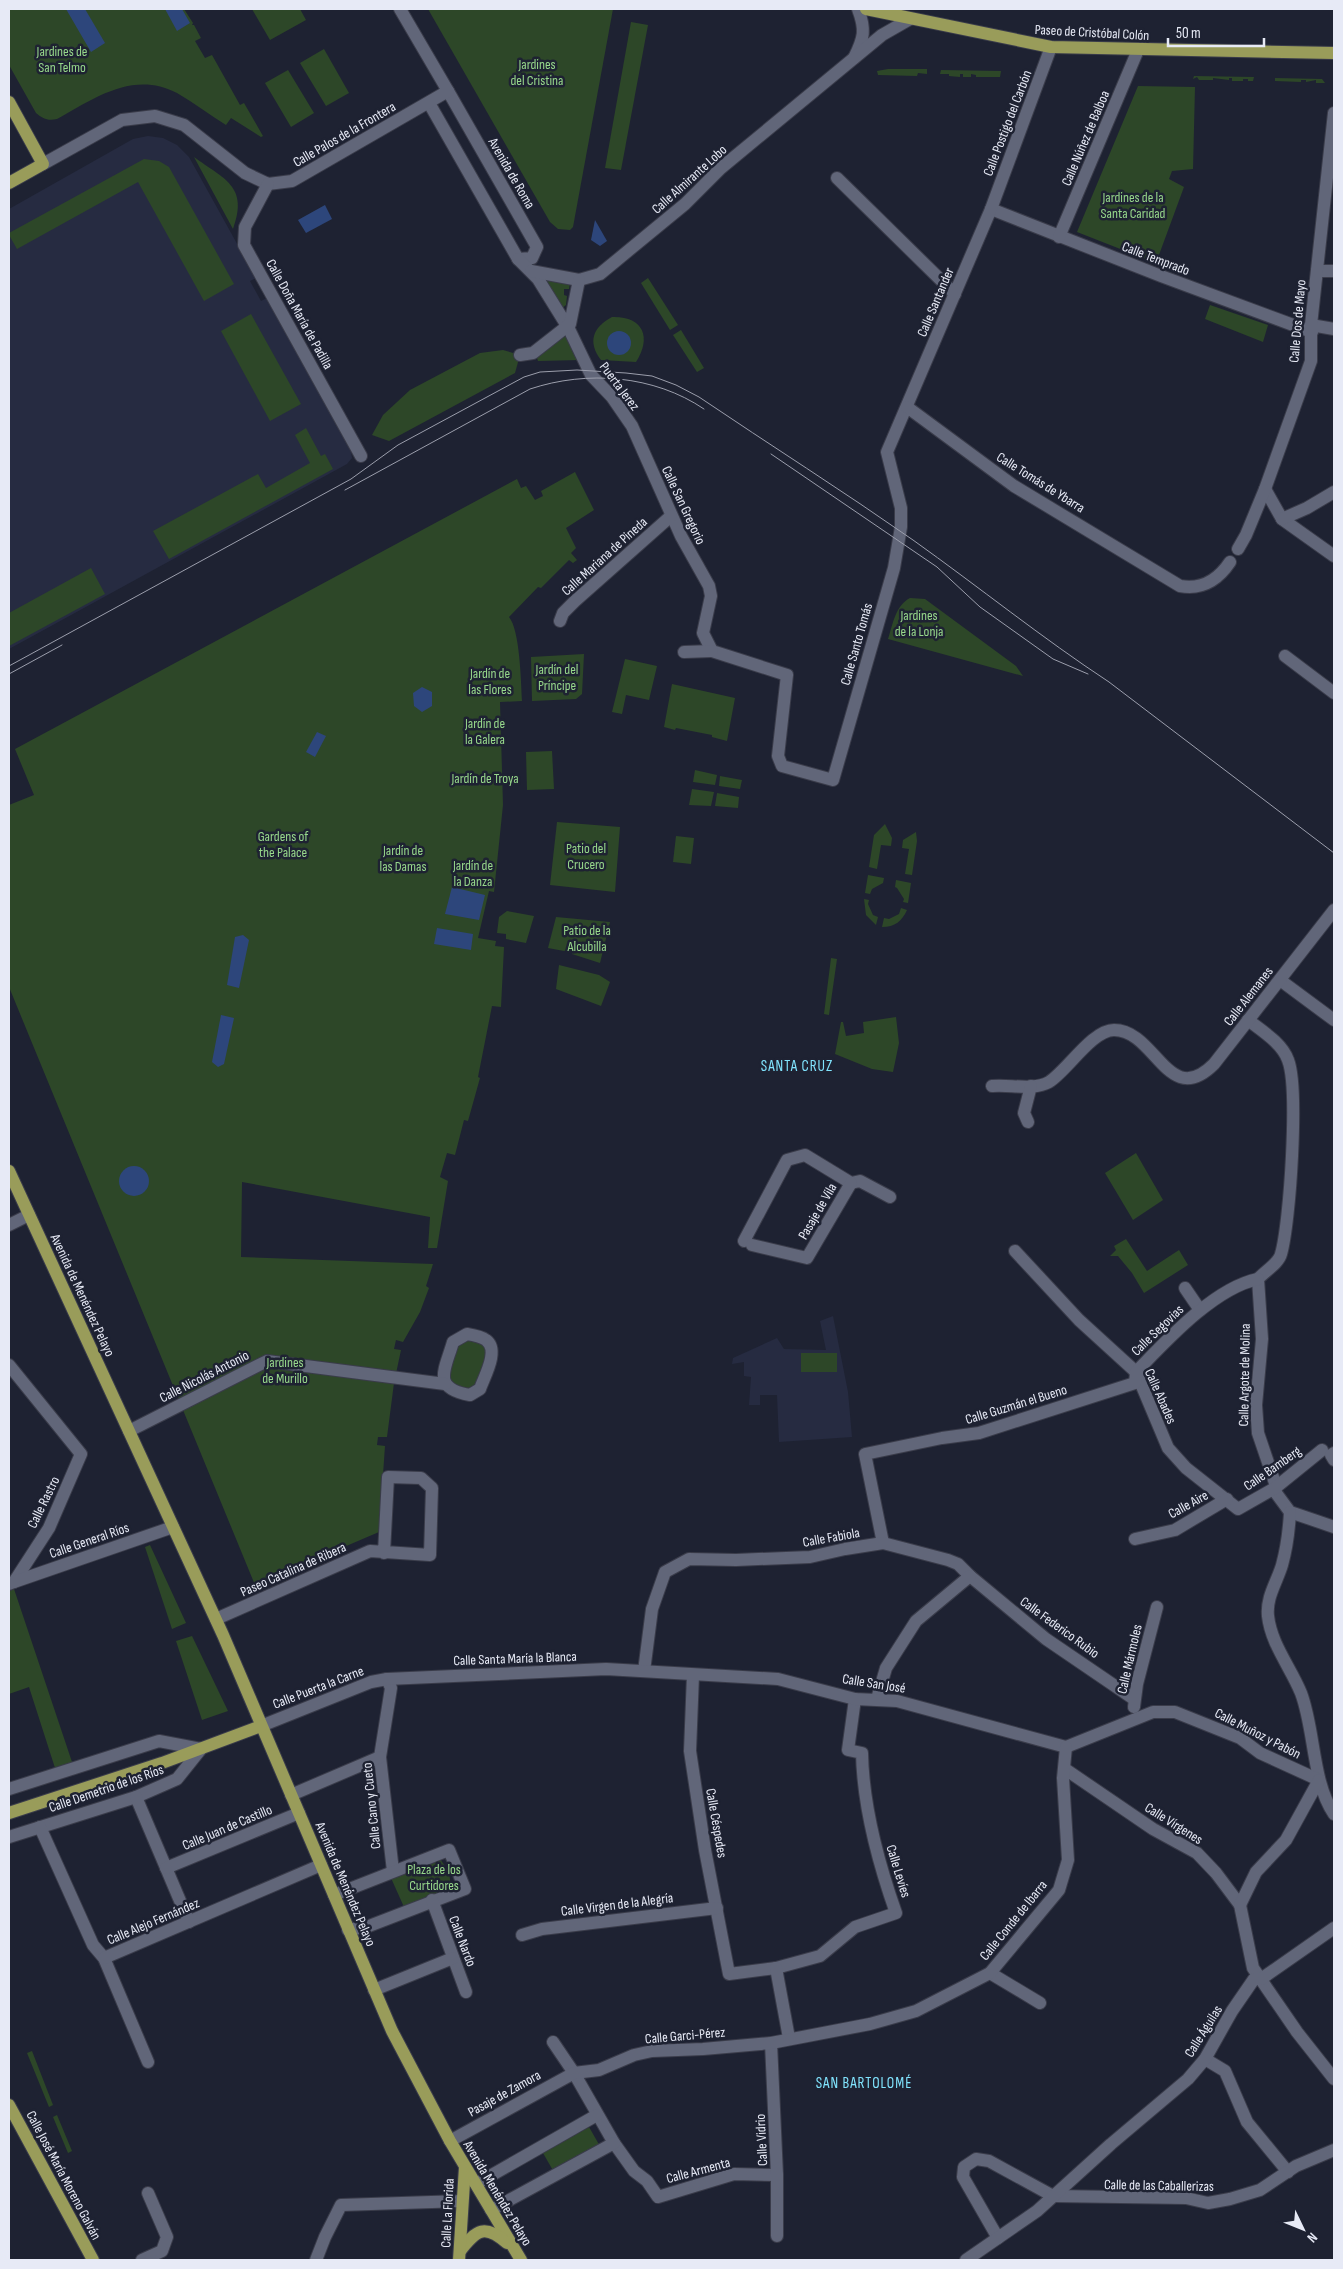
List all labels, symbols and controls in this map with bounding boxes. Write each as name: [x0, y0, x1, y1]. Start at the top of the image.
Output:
scale bar: [1168, 15, 1264, 47]
street label: Paseo de Cristóbal Colón: [1034, 21, 1150, 44]
text: 50 m: [1176, 24, 1201, 43]
park label: Jardines de San Telmo: [36, 43, 87, 76]
park label: Jardines del Cristina: [511, 56, 563, 89]
street label: Calle Postigo del Carbón: [979, 68, 1035, 179]
street label: Calle Núñez de Balboa: [1058, 88, 1113, 188]
street label: Calle Palos de la Frontera: [290, 98, 399, 171]
street label: Avenida de Roma: [484, 134, 539, 212]
street label: Calle Almirante Lobo: [648, 141, 731, 218]
park label: Jardines de la Santa Caridad: [1101, 189, 1166, 222]
street label: Calle Temprado: [1120, 238, 1192, 279]
street label: Calle Doña María de Padilla: [262, 256, 337, 372]
street label: Calle Santander: [913, 265, 958, 339]
street label: Calle Dos de Mayo: [1285, 279, 1310, 363]
street label: Puerta Jerez: [596, 359, 643, 414]
street label: Calle Tomás de Ybarra: [993, 448, 1088, 516]
street label: Calle San Gregorio: [658, 463, 709, 547]
street label: Calle Mariana de Pineda: [558, 513, 651, 599]
street label: Calle Santo Tomás: [837, 601, 876, 687]
park label: Jardines de la Lonja: [895, 607, 943, 640]
park label: Jardín del Príncipe: [535, 661, 578, 694]
park label: Jardín de las Flores: [468, 665, 512, 698]
park label: Jardín de la Galera: [464, 715, 505, 748]
park label: Jardín de Troya: [450, 770, 519, 787]
park label: Gardens of the Palace: [258, 828, 309, 861]
park label: Patio del Crucero: [566, 840, 606, 873]
park label: Jardín de las Damas: [380, 842, 426, 875]
park label: Jardín de la Danza: [452, 857, 493, 890]
park label: Patio de la Alcubilla: [563, 922, 611, 955]
street label: Calle Alemanes: [1220, 963, 1277, 1029]
district label: SANTA CRUZ: [761, 1057, 833, 1076]
street label: Pasaje de Vila: [794, 1180, 840, 1243]
street label: Avenida de Menéndez Pelayo: [46, 1230, 118, 1359]
street label: Calle Segovias: [1128, 1301, 1187, 1360]
street label: Calle Argote de Molina: [1235, 1323, 1254, 1427]
street label: Calle Nicolás Antonio: [157, 1347, 252, 1406]
park label: Jardines de Murillo: [262, 1354, 308, 1387]
street label: Calle Abades: [1141, 1366, 1180, 1427]
street label: Calle Guzmán el Bueno: [963, 1381, 1069, 1428]
street label: Calle Bamberg: [1240, 1442, 1305, 1494]
street label: Calle Rastro: [24, 1473, 63, 1531]
street label: Calle Aire: [1165, 1487, 1211, 1522]
street label: Calle General Ríos: [47, 1519, 131, 1562]
street label: Calle Fabiola: [801, 1524, 861, 1551]
street label: Paseo Catalina de Ribera: [238, 1539, 349, 1600]
street label: Calle Federico Rubio: [1017, 1593, 1103, 1662]
street label: Calle Mármoles: [1113, 1623, 1146, 1696]
street label: Calle Santa María la Blanca: [453, 1648, 577, 1669]
street label: Calle Puerta la Carne: [270, 1662, 366, 1713]
street label: Calle San José: [841, 1670, 907, 1697]
street label: Calle Muñoz y Pabón: [1212, 1704, 1304, 1762]
street label: Calle Demetrio de los Ríos: [47, 1761, 166, 1816]
street label: Calle Cano y Cueto: [358, 1762, 384, 1850]
street label: Calle Céspedes: [702, 1787, 731, 1859]
street label: Calle Vírgenes: [1142, 1799, 1206, 1848]
street label: Calle Juan de Castillo: [180, 1801, 275, 1854]
street label: Avenida de Menéndez Pelayo: [311, 1819, 379, 1949]
street label: Calle Levíes: [882, 1843, 915, 1900]
park label: Plaza de los Curtidores: [407, 1861, 461, 1894]
street label: Calle Conde de Ibarra: [976, 1877, 1051, 1964]
street label: Calle Virgen de la Alegría: [560, 1889, 674, 1920]
street label: Calle Alejo Fernández: [105, 1894, 202, 1949]
street label: Calle Nardo: [445, 1913, 480, 1969]
street label: Calle Águilas: [1181, 2002, 1226, 2060]
street label: Calle Garci-Pérez: [644, 2024, 726, 2047]
street label: Pasaje de Zamora: [465, 2066, 544, 2120]
district label: SAN BARTOLOMÉ: [816, 2074, 912, 2093]
street label: Calle José María Moreno Galván: [22, 2108, 105, 2243]
street label: Calle Vidrio: [752, 2113, 771, 2166]
street label: Avenida Menéndez Pelayo: [459, 2137, 536, 2249]
street label: Calle Armenta: [664, 2154, 732, 2187]
street label: Calle de las Caballerizas: [1104, 2176, 1214, 2195]
street label: Calle La Florida: [437, 2178, 458, 2248]
north arrow: [1278, 2204, 1328, 2254]
text: N: [1303, 2229, 1321, 2246]

